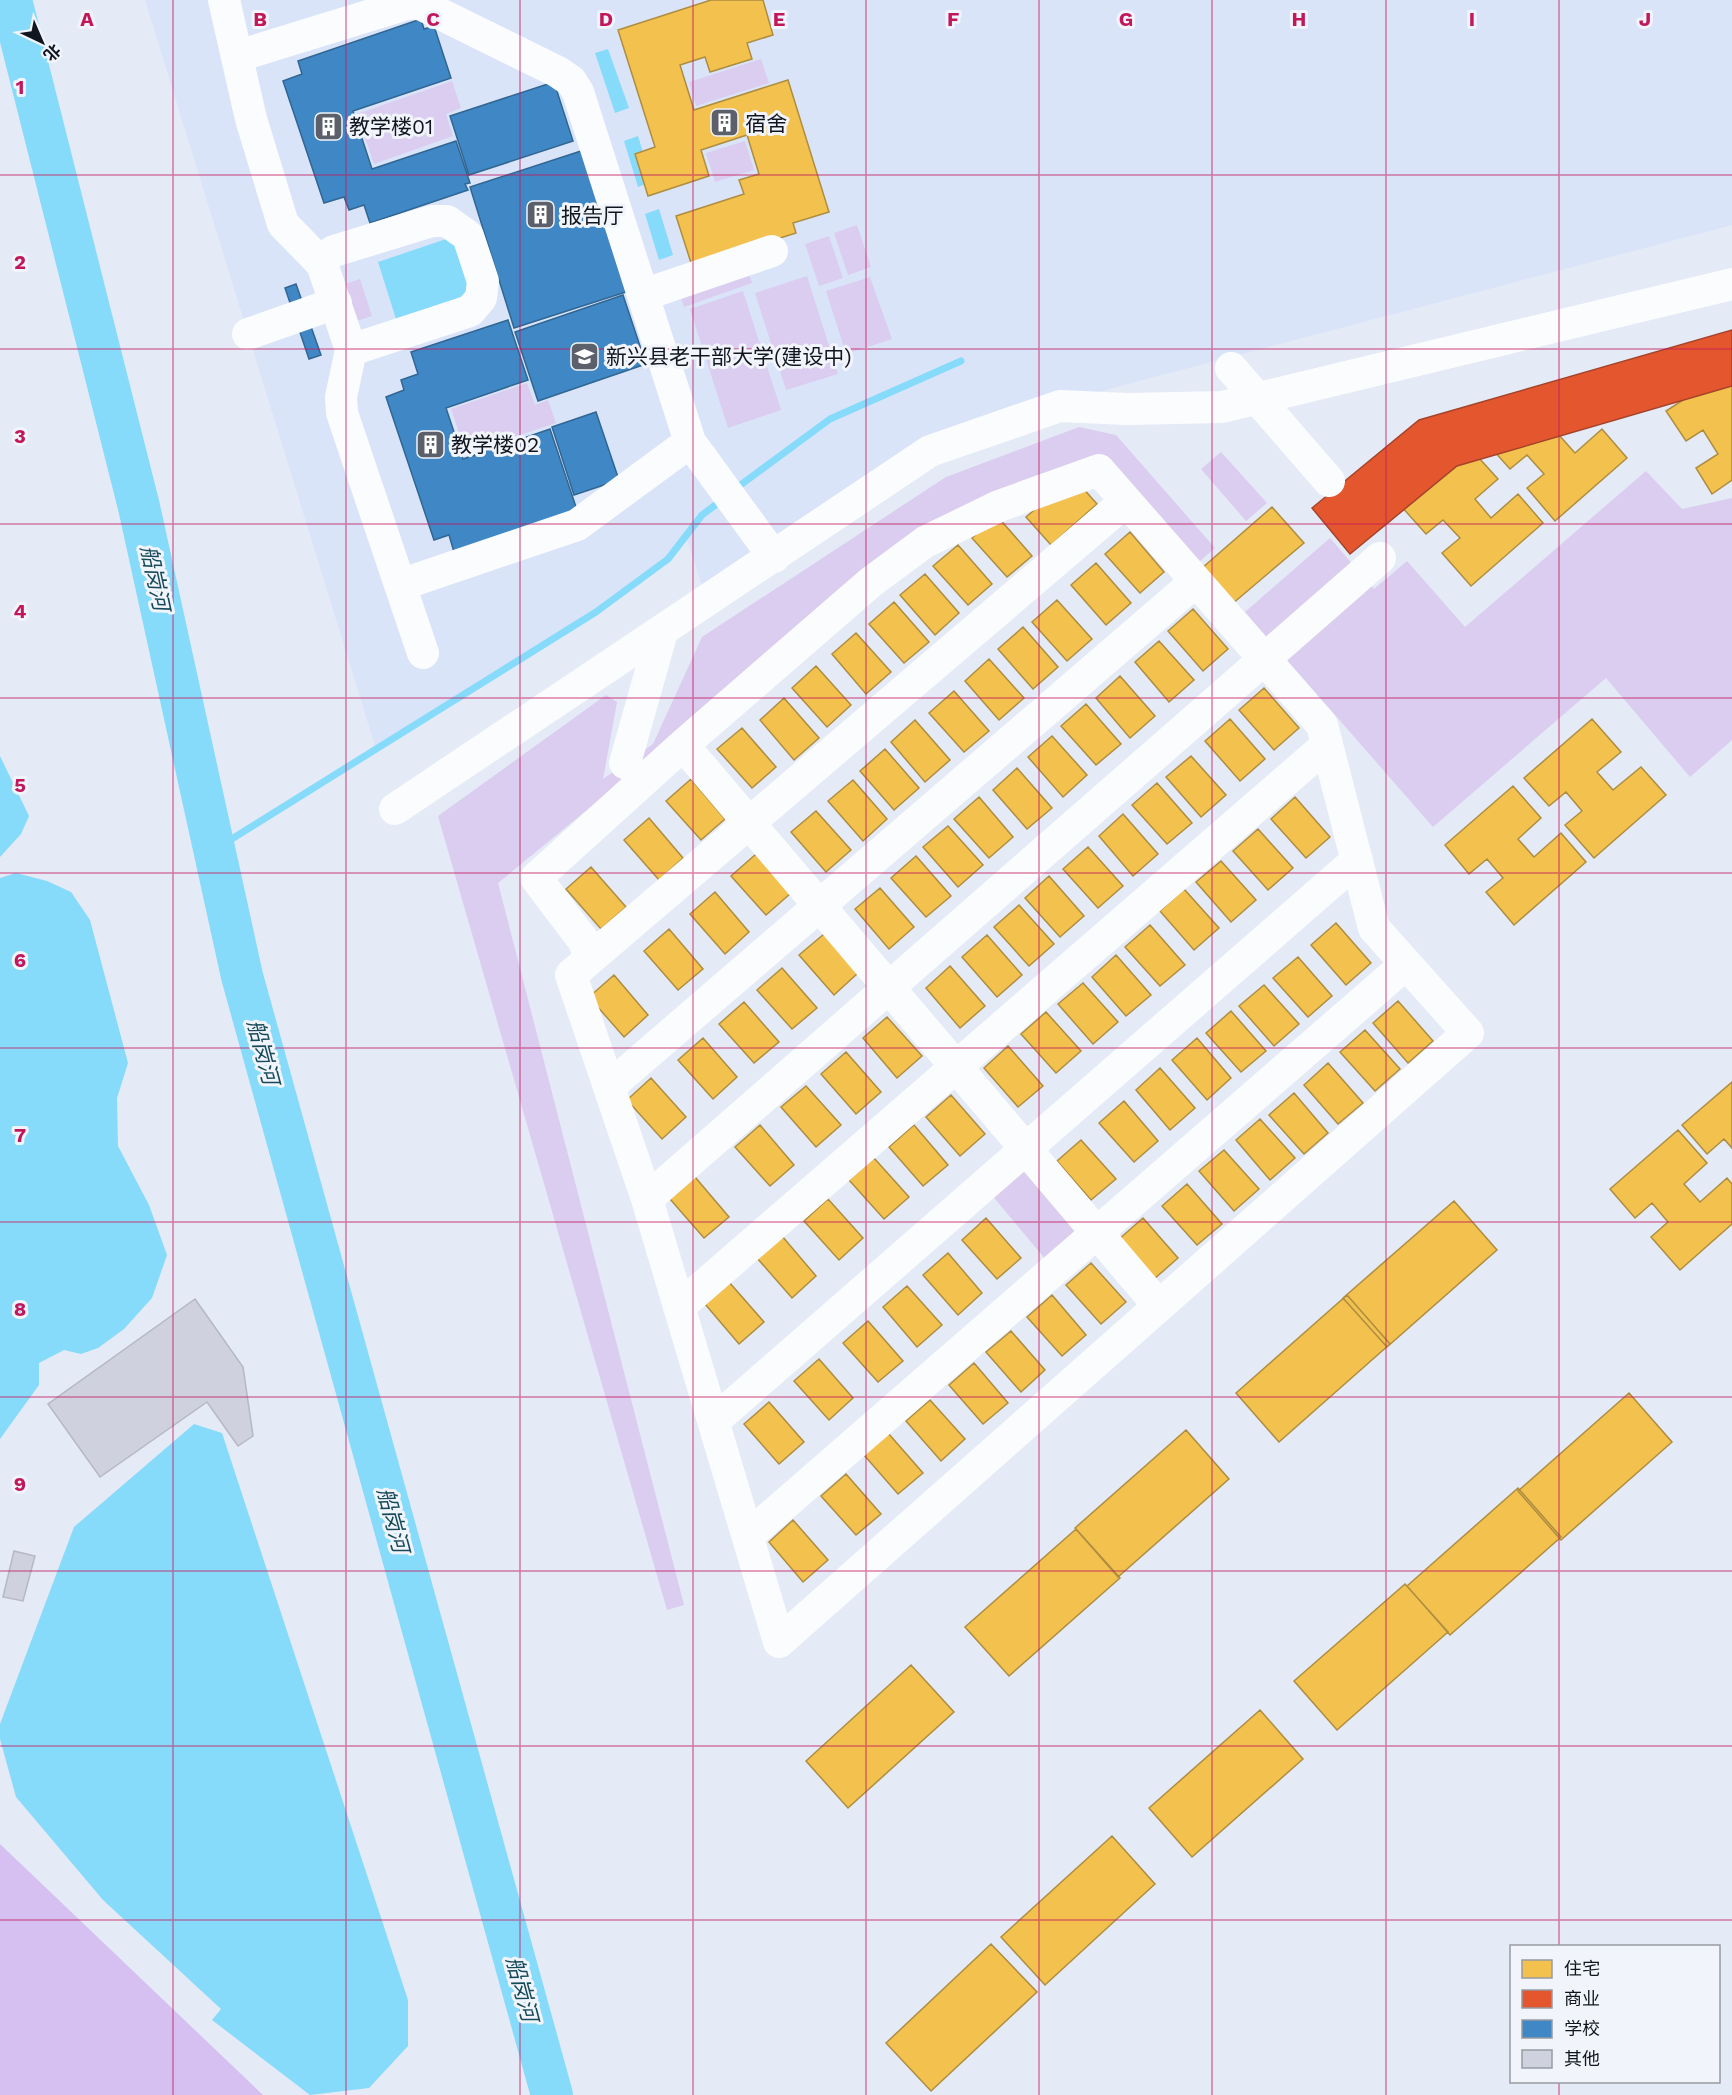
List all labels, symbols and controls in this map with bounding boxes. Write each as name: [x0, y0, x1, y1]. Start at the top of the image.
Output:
text: A: [80, 7, 94, 31]
text: B: [253, 7, 267, 31]
text: C: [426, 7, 440, 31]
text: D: [599, 7, 613, 31]
text: E: [773, 7, 785, 31]
text: F: [947, 7, 959, 31]
text: G: [1119, 7, 1133, 31]
text: H: [1292, 7, 1306, 31]
text: I: [1469, 7, 1475, 31]
text: J: [1639, 7, 1651, 31]
north arrow: [12, 12, 72, 72]
text: 北: [40, 40, 64, 65]
text: 1: [16, 75, 24, 99]
building icon: 宿舍: [708, 107, 740, 139]
building icon: 教学楼01: [312, 110, 344, 142]
place label: 宿舍: [745, 111, 787, 136]
place label: 教学楼01: [349, 114, 433, 139]
building icon: 报告厅: [524, 199, 556, 231]
place label: 报告厅: [561, 203, 624, 228]
text: 2: [14, 250, 26, 274]
school or university icon: 新兴县老干部大学(建设中): [569, 340, 601, 372]
place label: 新兴县老干部大学(建设中): [606, 344, 852, 369]
text: 3: [14, 424, 26, 448]
building icon: 教学楼02: [414, 428, 446, 460]
place label: 教学楼02: [451, 432, 539, 457]
water label: 船岗河: [136, 543, 175, 617]
text: 4: [14, 599, 27, 623]
text: 5: [14, 773, 26, 797]
text: 6: [14, 948, 26, 972]
water label: 船岗河: [242, 1017, 285, 1091]
text: 7: [14, 1123, 26, 1147]
text: 8: [14, 1297, 26, 1321]
text: 9: [14, 1472, 26, 1496]
water label: 船岗河: [372, 1485, 415, 1559]
legend: [1510, 1945, 1720, 2083]
water label: 船岗河: [501, 1954, 544, 2028]
text: 住宅: [1564, 1958, 1600, 1979]
text: 商业: [1564, 1988, 1600, 2009]
text: 学校: [1564, 2018, 1600, 2039]
text: 其他: [1564, 2048, 1600, 2069]

